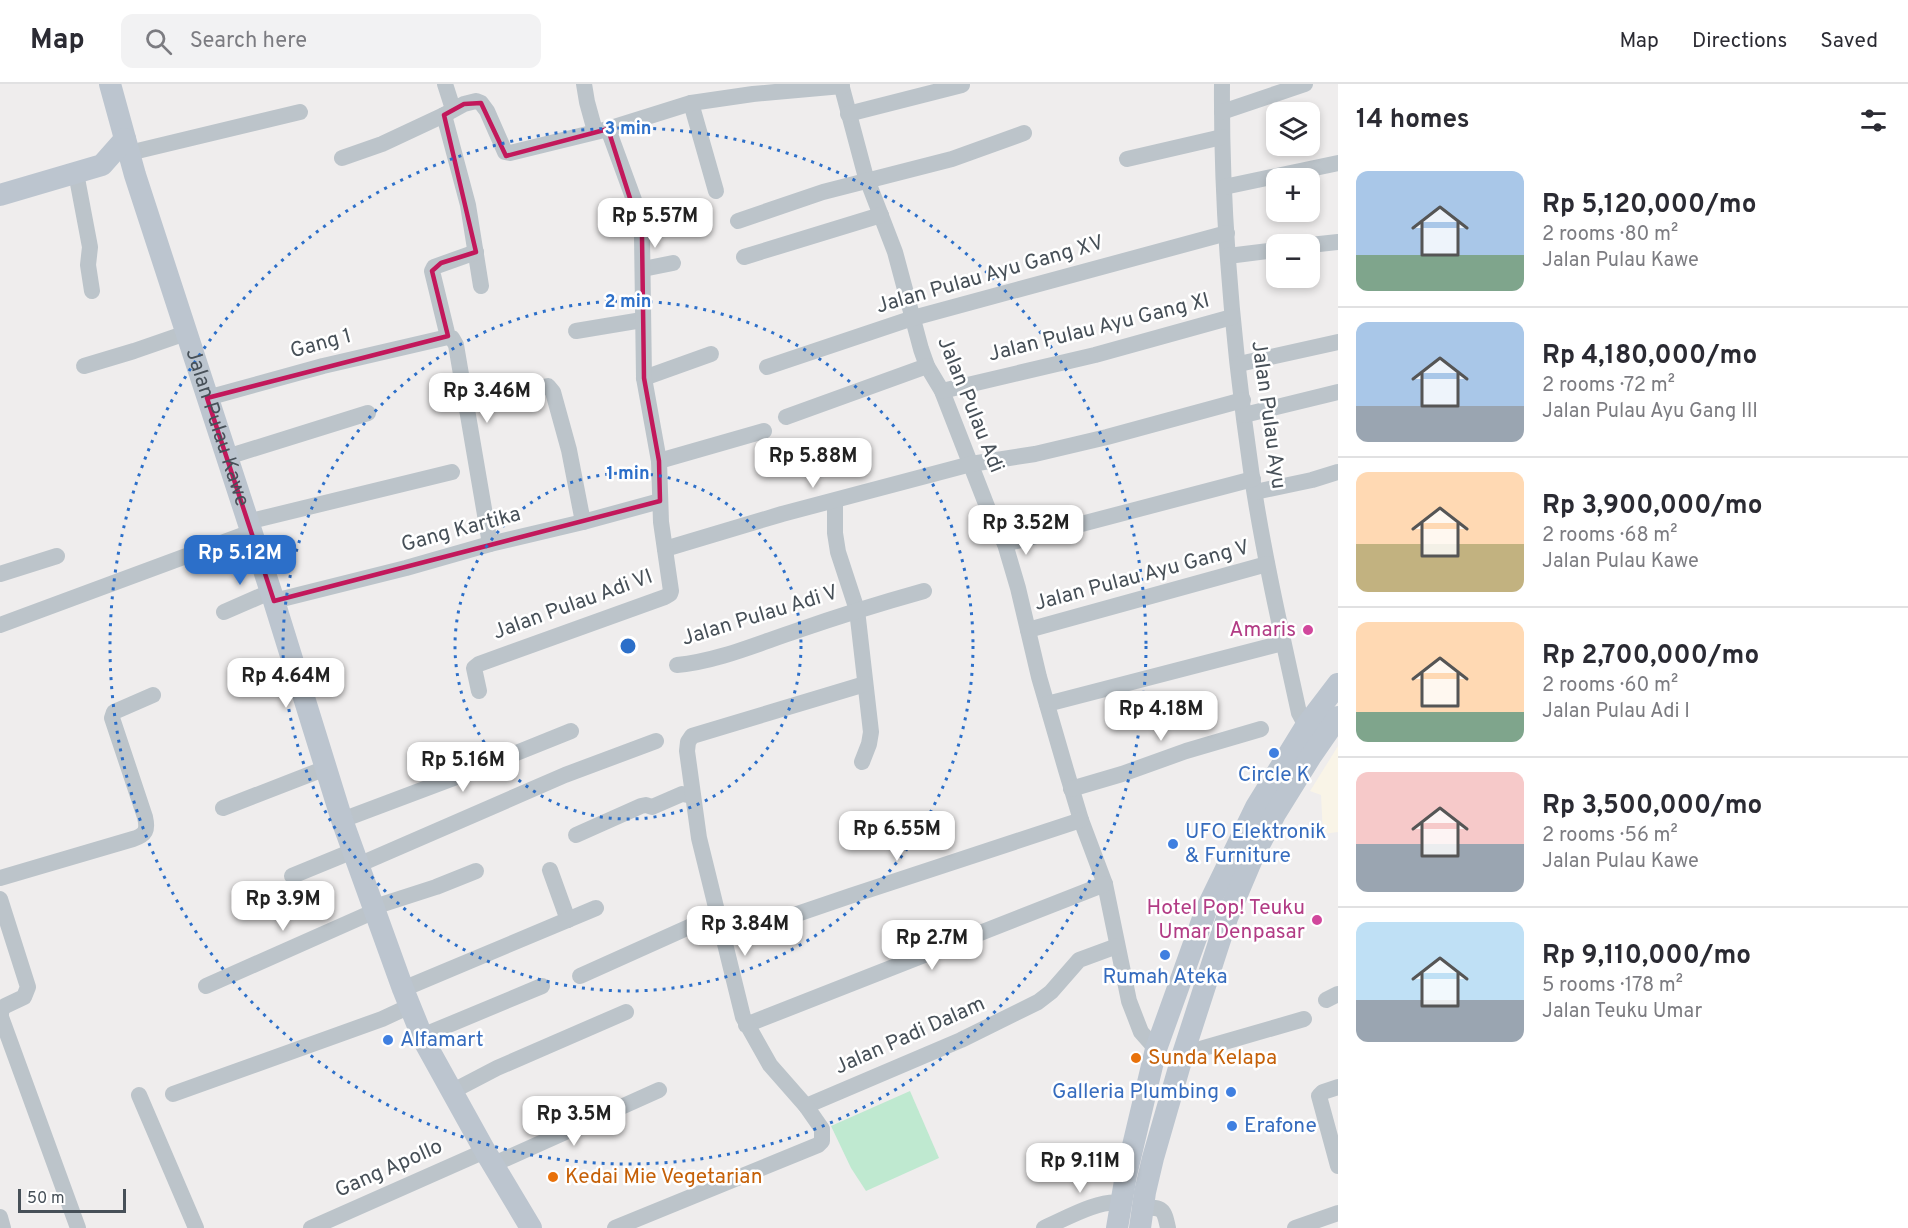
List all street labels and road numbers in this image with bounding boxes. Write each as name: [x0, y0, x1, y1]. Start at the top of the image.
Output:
street label: Jalan Pulau Ayu Gang XV: [873, 230, 1107, 320]
street label: Jalan Pulau Ayu Gang XI: [985, 287, 1213, 369]
street label: Gang 1: [287, 323, 355, 365]
street label: Jalan Pulau Adi: [930, 333, 1010, 477]
street label: Jalan Pulau Ayu: [1244, 339, 1292, 491]
street label: Jalan Pulau Kawe: [179, 345, 256, 510]
street label: Gang Kartika: [398, 501, 524, 559]
street label: Jalan Pulau Ayu Gang V: [1031, 534, 1253, 618]
street label: Jalan Pulau Adi VI: [489, 564, 657, 646]
street label: Jalan Pulau Adi V: [678, 579, 842, 653]
street label: Jalan Padi Dalam: [831, 991, 989, 1081]
street label: Gang Apollo: [331, 1133, 447, 1205]

